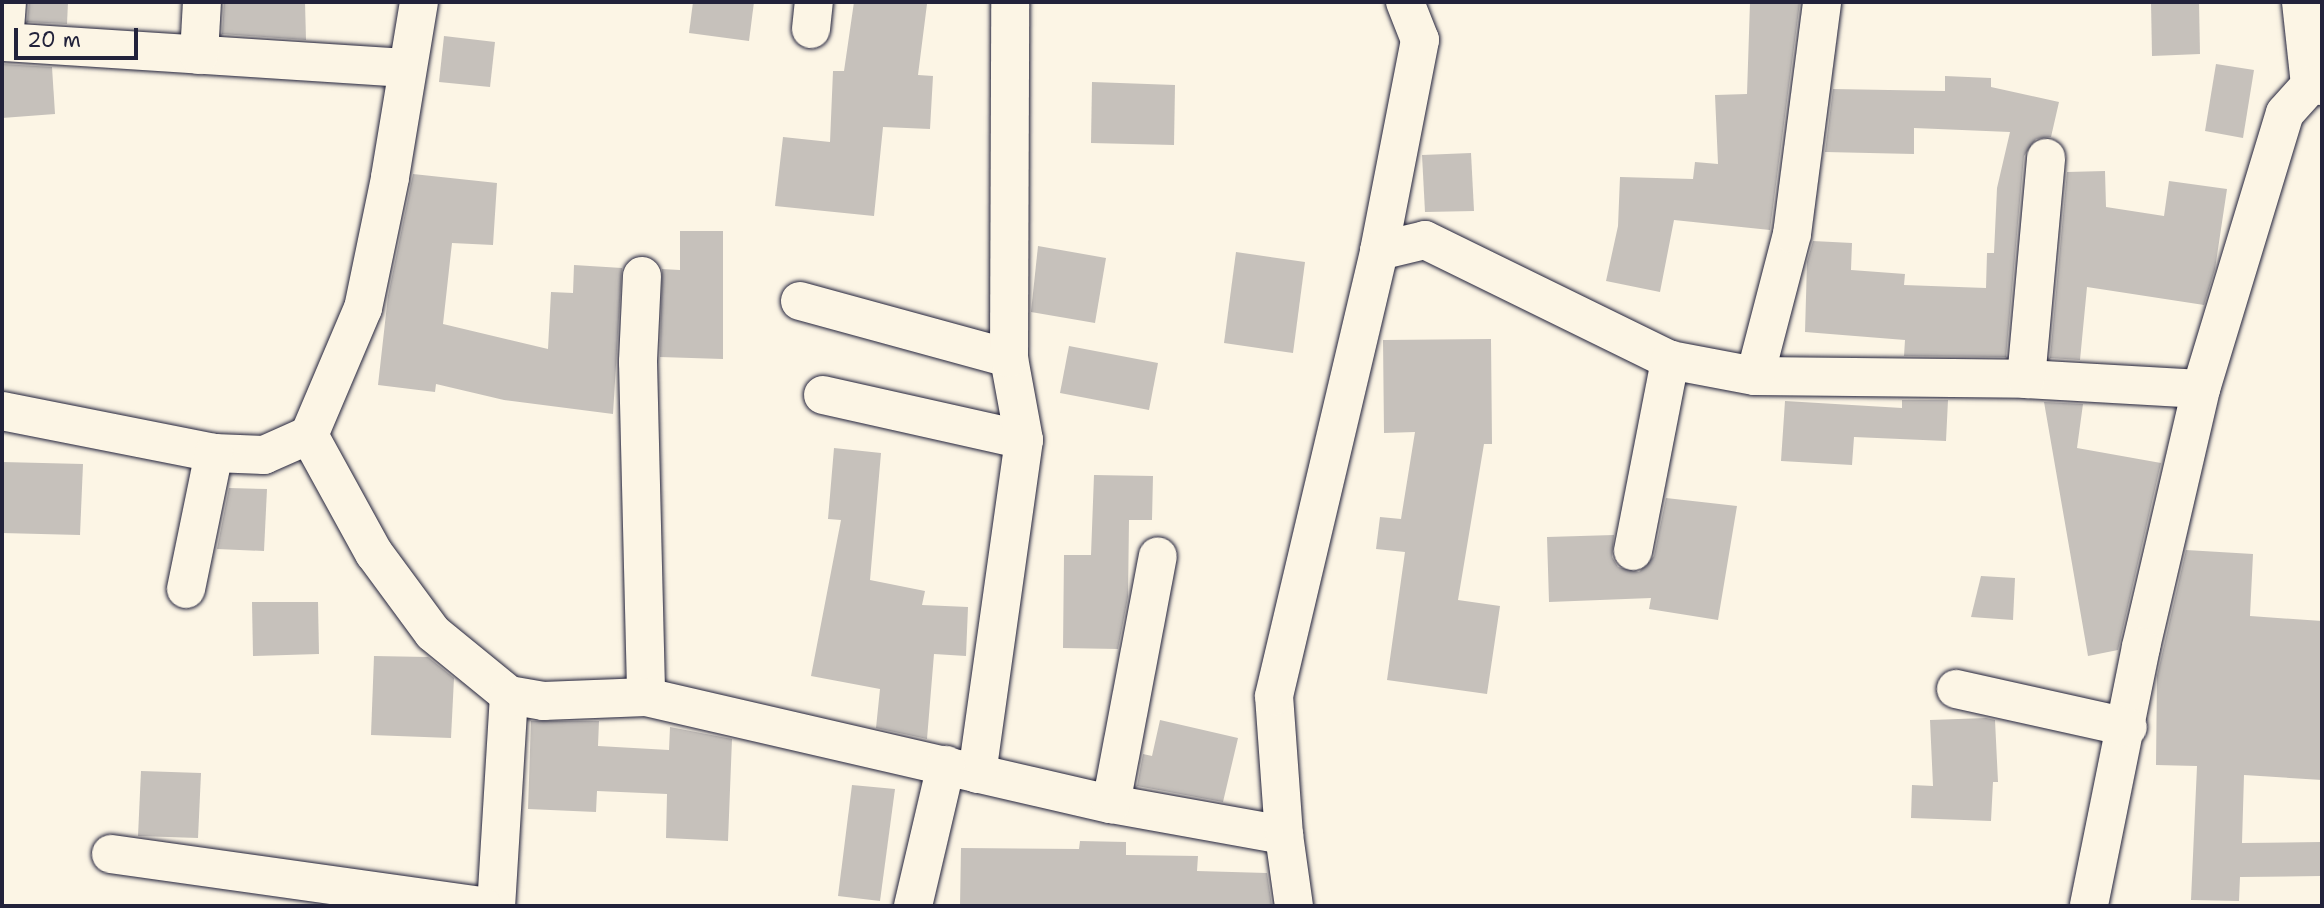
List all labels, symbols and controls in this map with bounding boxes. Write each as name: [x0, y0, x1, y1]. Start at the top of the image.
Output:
scale bar: [18, 14, 142, 58]
text: 20 m: [27, 26, 81, 54]

